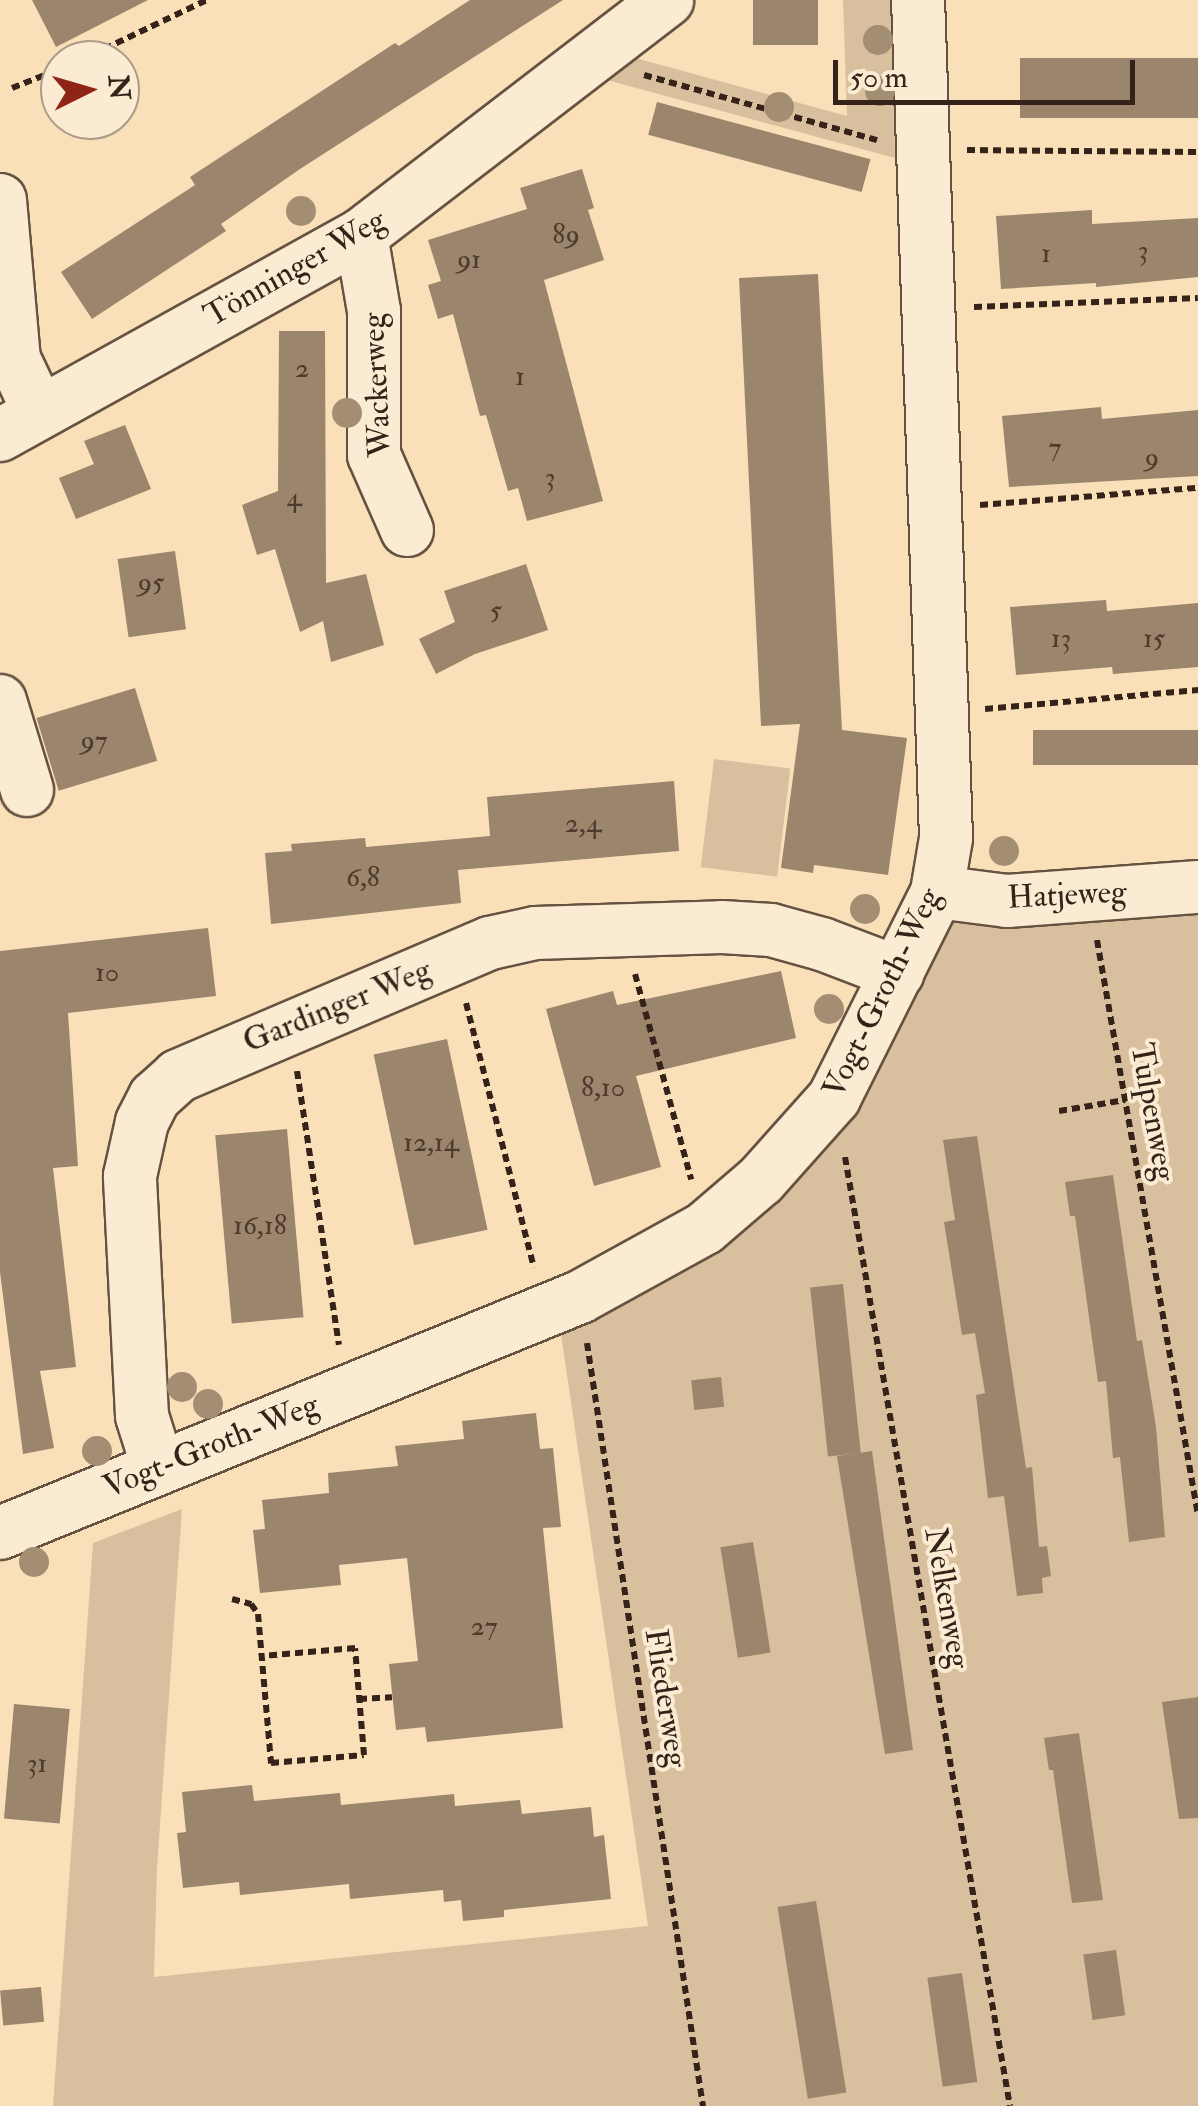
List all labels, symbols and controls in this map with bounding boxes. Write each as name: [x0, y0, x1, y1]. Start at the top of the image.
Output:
north arrow: [40, 40, 140, 140]
scale bar: [838, 40, 1140, 102]
text: 50 m: [850, 59, 908, 96]
text: N: [100, 73, 137, 102]
street label: Tönninger Weg: [197, 201, 393, 335]
house number: 89: [552, 218, 580, 252]
house number: 3: [1138, 234, 1148, 268]
house number: 1: [1041, 237, 1051, 271]
house number: 91: [457, 243, 481, 277]
street label: Wackerweg: [354, 312, 400, 458]
house number: 2: [295, 352, 309, 386]
house number: 1: [515, 360, 525, 394]
house number: 7: [1049, 431, 1061, 465]
house number: 9: [1145, 441, 1159, 475]
house number: 3: [545, 461, 555, 495]
house number: 4: [286, 481, 302, 515]
house number: 95: [138, 566, 164, 600]
house number: 5: [490, 594, 502, 628]
house number: 13: [1051, 622, 1071, 656]
house number: 15: [1143, 622, 1165, 656]
house number: 97: [80, 724, 108, 758]
house number: 2,4: [565, 807, 601, 841]
house number: 6,8: [346, 861, 380, 895]
street label: Hatjeweg: [1006, 873, 1128, 917]
street label: Vogt-Groth-Weg: [815, 882, 949, 1104]
street label: Gardinger Weg: [237, 951, 437, 1061]
house number: 10: [95, 956, 119, 990]
street label: Tulpenweg: [1122, 1040, 1184, 1184]
house number: 8,10: [581, 1071, 625, 1105]
house number: 12,14: [403, 1126, 459, 1160]
house number: 16,18: [233, 1209, 287, 1243]
street label: Vogt-Groth-Weg: [98, 1385, 324, 1507]
street label: Nelkenweg: [916, 1524, 978, 1672]
house number: 27: [471, 1610, 497, 1644]
street label: Fliederweg: [636, 1626, 696, 1770]
house number: 31: [27, 1747, 47, 1781]

